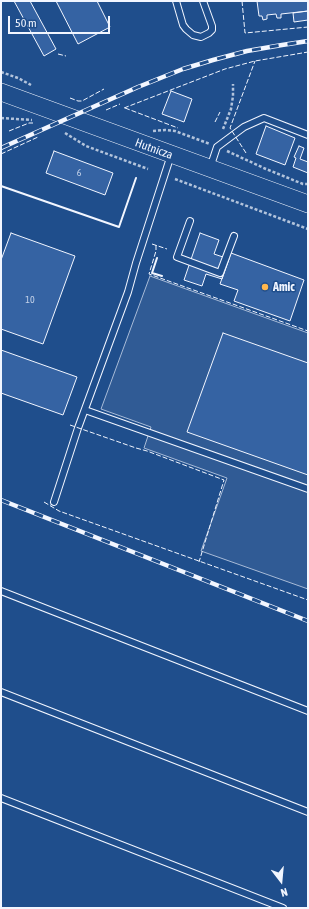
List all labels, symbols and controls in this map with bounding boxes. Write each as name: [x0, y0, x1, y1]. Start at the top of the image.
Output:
scale bar: [10, 8, 112, 34]
text: 50 m: [15, 16, 37, 30]
street label: Hutnicza: [133, 136, 175, 162]
house number: 6: [77, 167, 81, 179]
place label: Amic: [273, 280, 295, 294]
marker: Amic: [260, 282, 270, 292]
house number: 10: [25, 294, 35, 306]
north arrow: [261, 861, 301, 901]
text: N: [280, 886, 289, 899]

